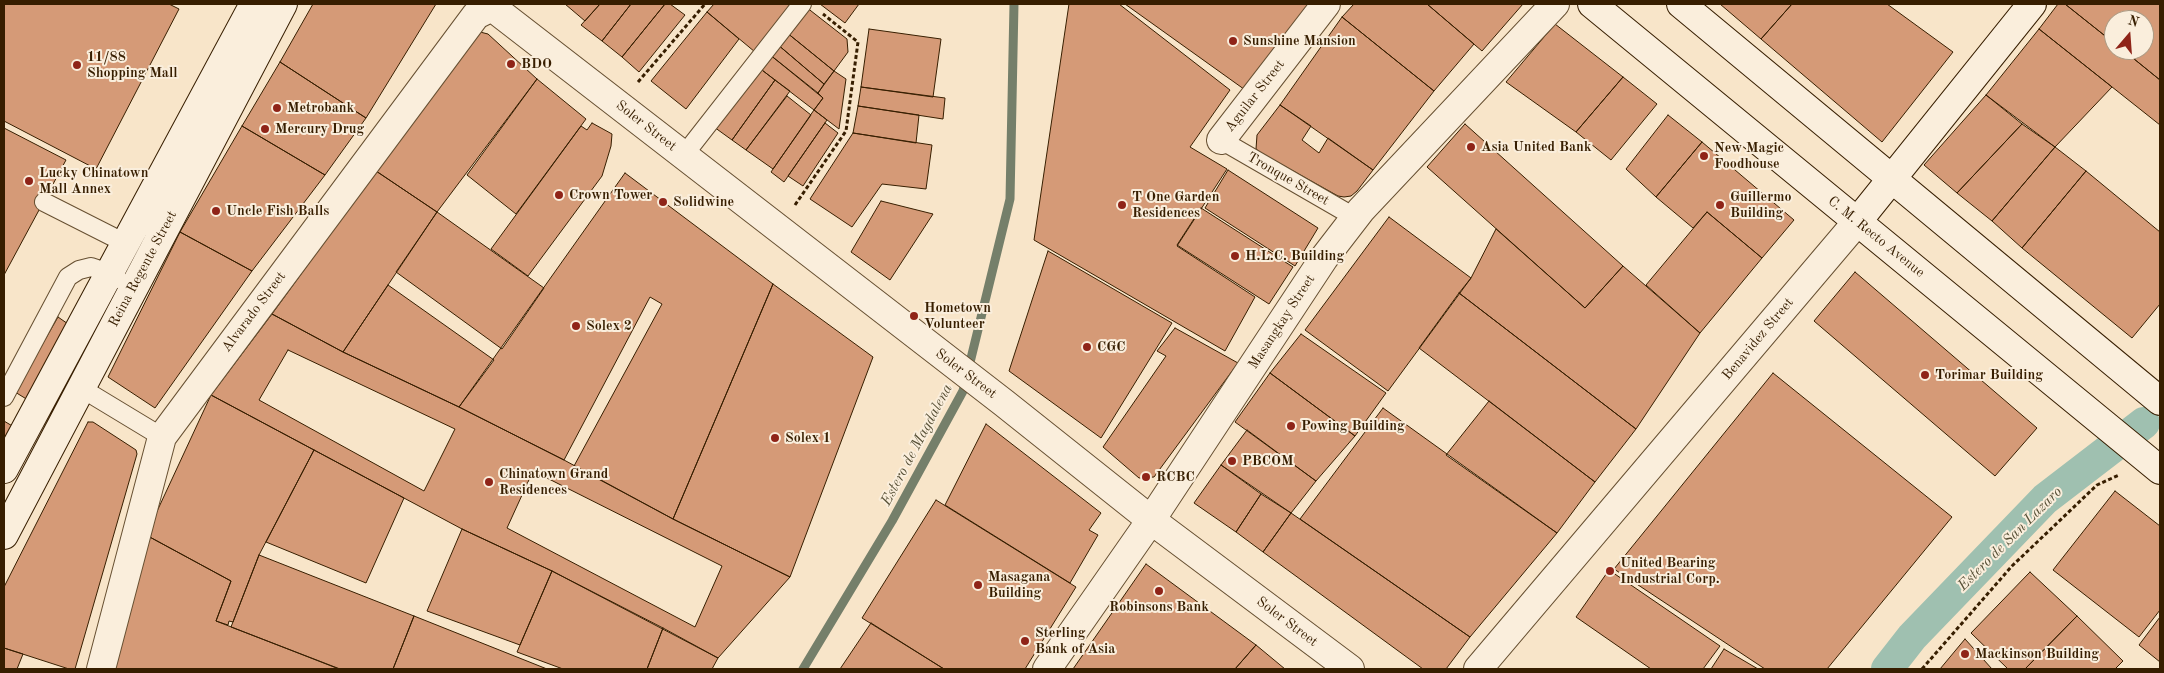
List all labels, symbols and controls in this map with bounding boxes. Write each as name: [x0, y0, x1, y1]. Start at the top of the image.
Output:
north arrow: [2104, 10, 2154, 60]
text: N: [2126, 13, 2141, 30]
place label: Sunshine Mansion: [1243, 33, 1356, 49]
marker: Sunshine Mansion: [1227, 35, 1239, 47]
place label: 11/88 Shopping Mall: [87, 49, 178, 82]
place label: BDO: [521, 56, 552, 72]
street label: Aguilar Street: [1222, 57, 1288, 135]
marker: BDO: [505, 58, 517, 70]
marker: 11/88 Shopping Mall: [71, 59, 83, 71]
street label: Soler Street: [612, 97, 680, 155]
place label: Metrobank: [287, 100, 354, 116]
marker: Metrobank: [271, 102, 283, 114]
place label: Mercury Drug: [275, 121, 364, 137]
marker: Mercury Drug: [259, 123, 271, 135]
place label: Asia United Bank: [1481, 139, 1592, 155]
place label: New Magic Foodhouse: [1714, 140, 1784, 172]
marker: Asia United Bank: [1465, 141, 1477, 153]
street label: Tronque Street: [1244, 149, 1332, 209]
marker: New Magic Foodhouse: [1698, 150, 1710, 162]
place label: Lucky Chinatown Mall Annex: [39, 165, 148, 198]
marker: Lucky Chinatown Mall Annex: [23, 175, 35, 187]
place label: Crown Tower: [569, 187, 652, 203]
marker: Crown Tower: [553, 189, 565, 201]
place label: T One Garden Residences: [1132, 189, 1219, 222]
place label: Guillermo Building: [1730, 189, 1791, 222]
street label: C. M. Recto Avenue: [1824, 193, 1928, 281]
place label: Solidwine: [673, 194, 734, 210]
marker: Solidwine: [657, 196, 669, 208]
marker: T One Garden Residences: [1116, 199, 1128, 211]
marker: Guillermo Building: [1714, 199, 1726, 211]
place label: Uncle Fish Balls: [226, 203, 329, 219]
marker: Uncle Fish Balls: [210, 205, 222, 217]
street label: Reina Regente Street: [105, 208, 181, 330]
place label: H.L.C. Building: [1245, 248, 1344, 264]
marker: H.L.C. Building: [1229, 250, 1241, 262]
street label: Alvarado Street: [218, 268, 290, 356]
street label: Masangkay Street: [1245, 272, 1319, 372]
street label: Benavidez Street: [1719, 294, 1797, 384]
place label: Hometown Volunteer: [924, 300, 991, 332]
marker: Hometown Volunteer: [908, 310, 920, 322]
place label: Solex 2: [586, 318, 632, 334]
marker: Solex 2: [570, 320, 582, 332]
place label: CGC: [1097, 339, 1126, 355]
marker: CGC: [1081, 341, 1093, 353]
street label: Soler Street: [932, 345, 1000, 403]
place label: Torimar Building: [1935, 367, 2043, 383]
marker: Torimar Building: [1919, 369, 1931, 381]
water label: Estero de Magdalena: [877, 381, 957, 509]
place label: Powing Building: [1301, 418, 1405, 434]
marker: Powing Building: [1285, 420, 1297, 432]
place label: Solex 1: [785, 430, 831, 446]
marker: Solex 1: [769, 432, 781, 444]
place label: PBCOM: [1242, 453, 1293, 469]
marker: PBCOM: [1226, 455, 1238, 467]
place label: Chinatown Grand Residences: [499, 466, 608, 498]
place label: RCBC: [1156, 469, 1195, 485]
marker: RCBC: [1140, 471, 1152, 483]
marker: Chinatown Grand Residences: [483, 476, 495, 488]
water label: Estero de San Lazaro: [1954, 483, 2066, 595]
place label: United Bearing Industrial Corp.: [1620, 555, 1720, 588]
marker: United Bearing Industrial Corp.: [1604, 565, 1616, 577]
place label: Masagana Building: [988, 569, 1050, 602]
marker: Masagana Building: [972, 579, 984, 591]
marker: Robinsons Bank: [1153, 585, 1165, 597]
street label: Soler Street: [1253, 593, 1321, 651]
place label: Robinsons Bank: [1109, 599, 1209, 615]
place label: Sterling Bank of Asia: [1035, 625, 1115, 658]
marker: Sterling Bank of Asia: [1019, 635, 1031, 647]
place label: Mackinson Building: [1975, 646, 2099, 662]
marker: Mackinson Building: [1959, 648, 1971, 660]

